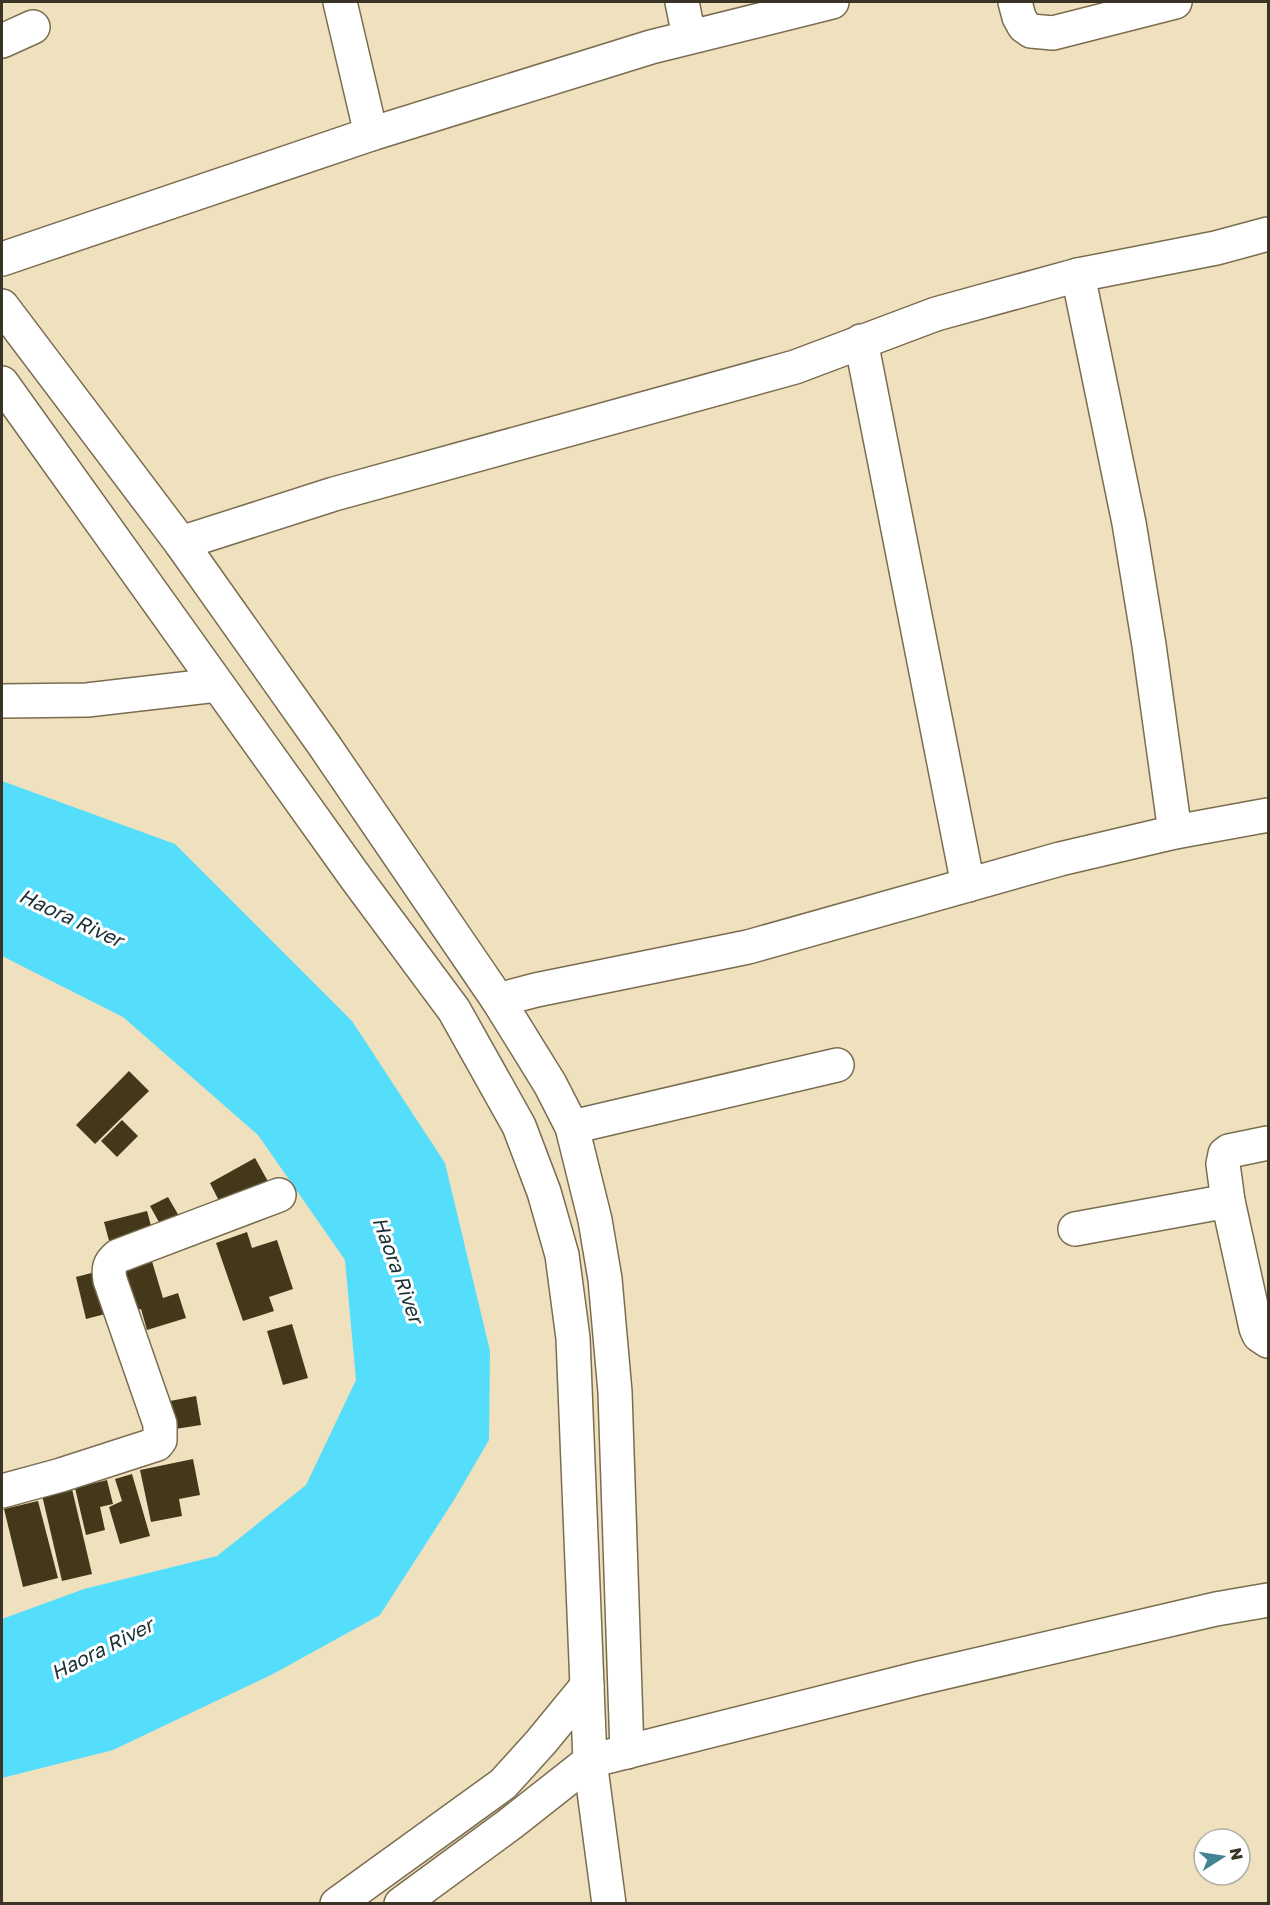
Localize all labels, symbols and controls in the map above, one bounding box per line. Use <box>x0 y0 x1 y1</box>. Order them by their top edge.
water label: Haora River <box>16 883 130 953</box>
water label: Haora River <box>369 1213 430 1329</box>
water label: Haora River <box>46 1611 160 1684</box>
north arrow <box>1192 1827 1252 1887</box>
text: N <box>1226 1846 1248 1862</box>

